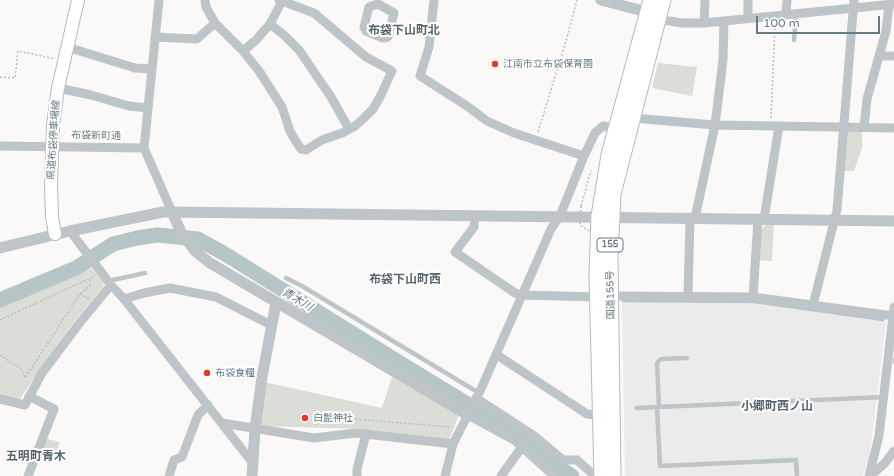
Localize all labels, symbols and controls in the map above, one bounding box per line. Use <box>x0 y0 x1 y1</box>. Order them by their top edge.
scale bar <box>758 8 882 34</box>
text: 100 m <box>763 16 800 30</box>
district label: 布袋下山町北 <box>368 24 440 38</box>
place label: 江南市立布袋保育園 <box>503 58 593 70</box>
marker: 江南市立布袋保育園 <box>490 59 500 69</box>
street label: 県道布袋停車場線 <box>45 100 63 180</box>
street label: 布袋新町通 <box>71 130 121 142</box>
road number: 155 <box>597 238 623 252</box>
street label: 国道155号 <box>605 270 617 320</box>
district label: 布袋下山町西 <box>369 273 441 287</box>
water label: 青木川 <box>279 286 315 314</box>
place label: 布袋食糧 <box>215 367 255 379</box>
marker: 布袋食糧 <box>202 368 212 378</box>
district label: 小郷町西ノ山 <box>741 400 813 414</box>
place label: 白髭神社 <box>313 412 353 424</box>
marker: 白髭神社 <box>300 413 310 423</box>
district label: 五明町青木 <box>6 450 66 464</box>

